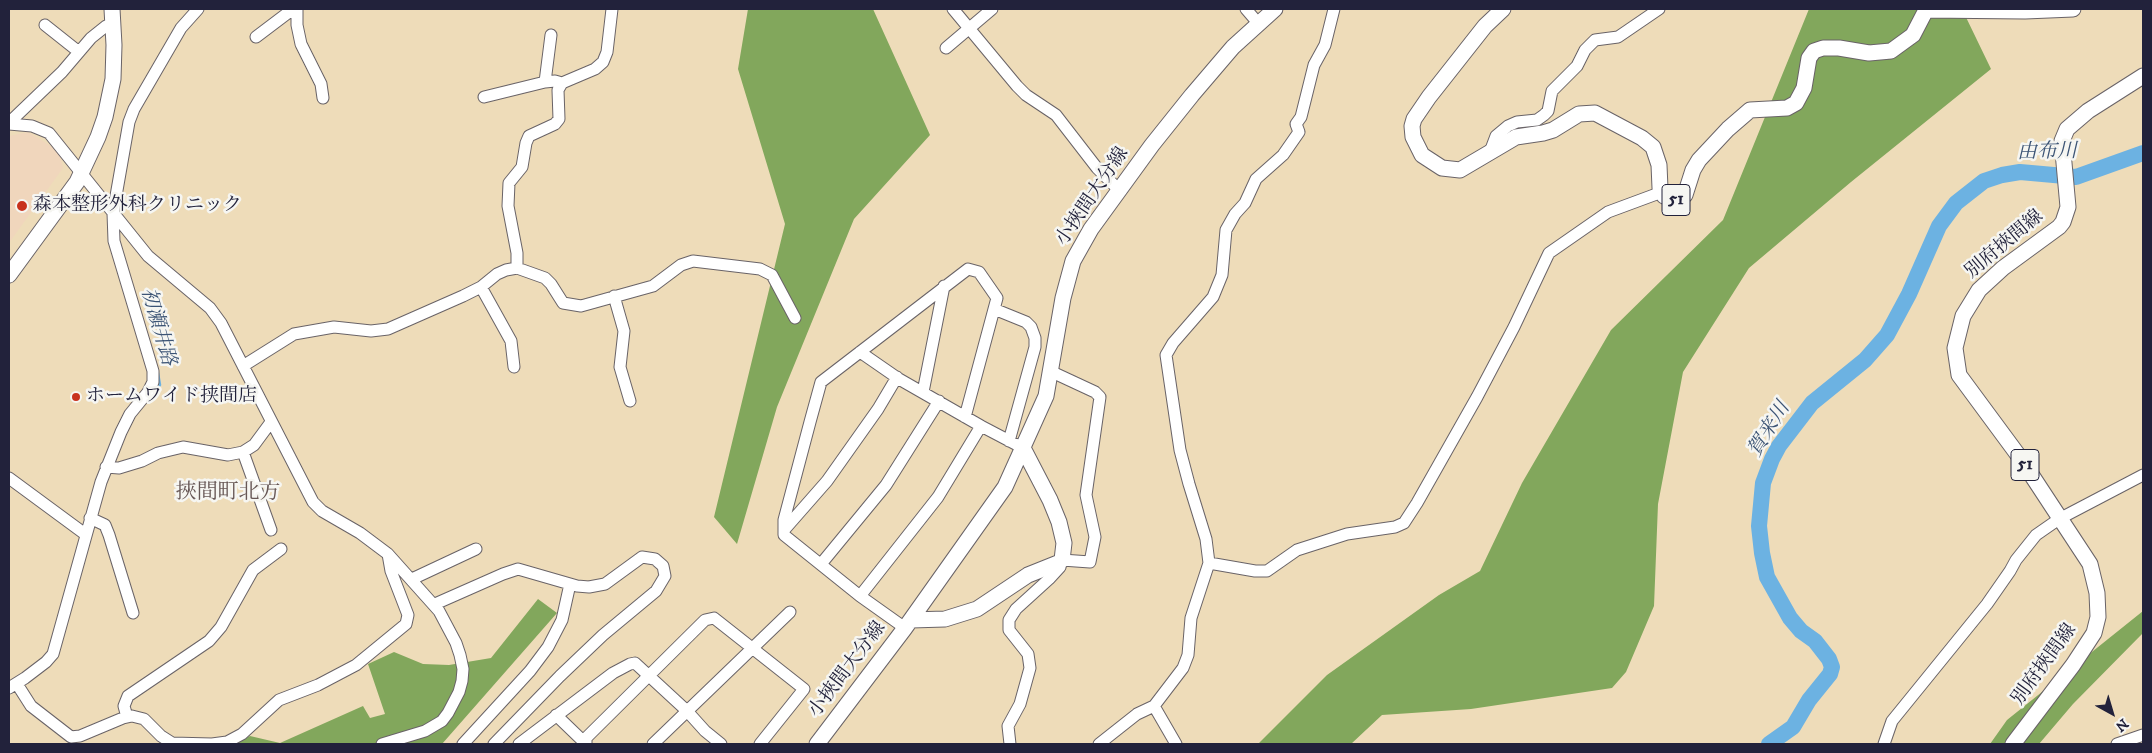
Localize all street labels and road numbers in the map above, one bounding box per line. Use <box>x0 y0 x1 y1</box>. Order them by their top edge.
street label: 小挾間大分線 <box>1052 143 1134 251</box>
road number: 51 <box>1662 184 1690 216</box>
street label: 別府挾間線 <box>1961 206 2049 284</box>
road number: 51 <box>2011 450 2039 480</box>
street label: 小挾間大分線 <box>805 618 891 722</box>
street label: 別府挾間線 <box>2008 620 2082 710</box>

